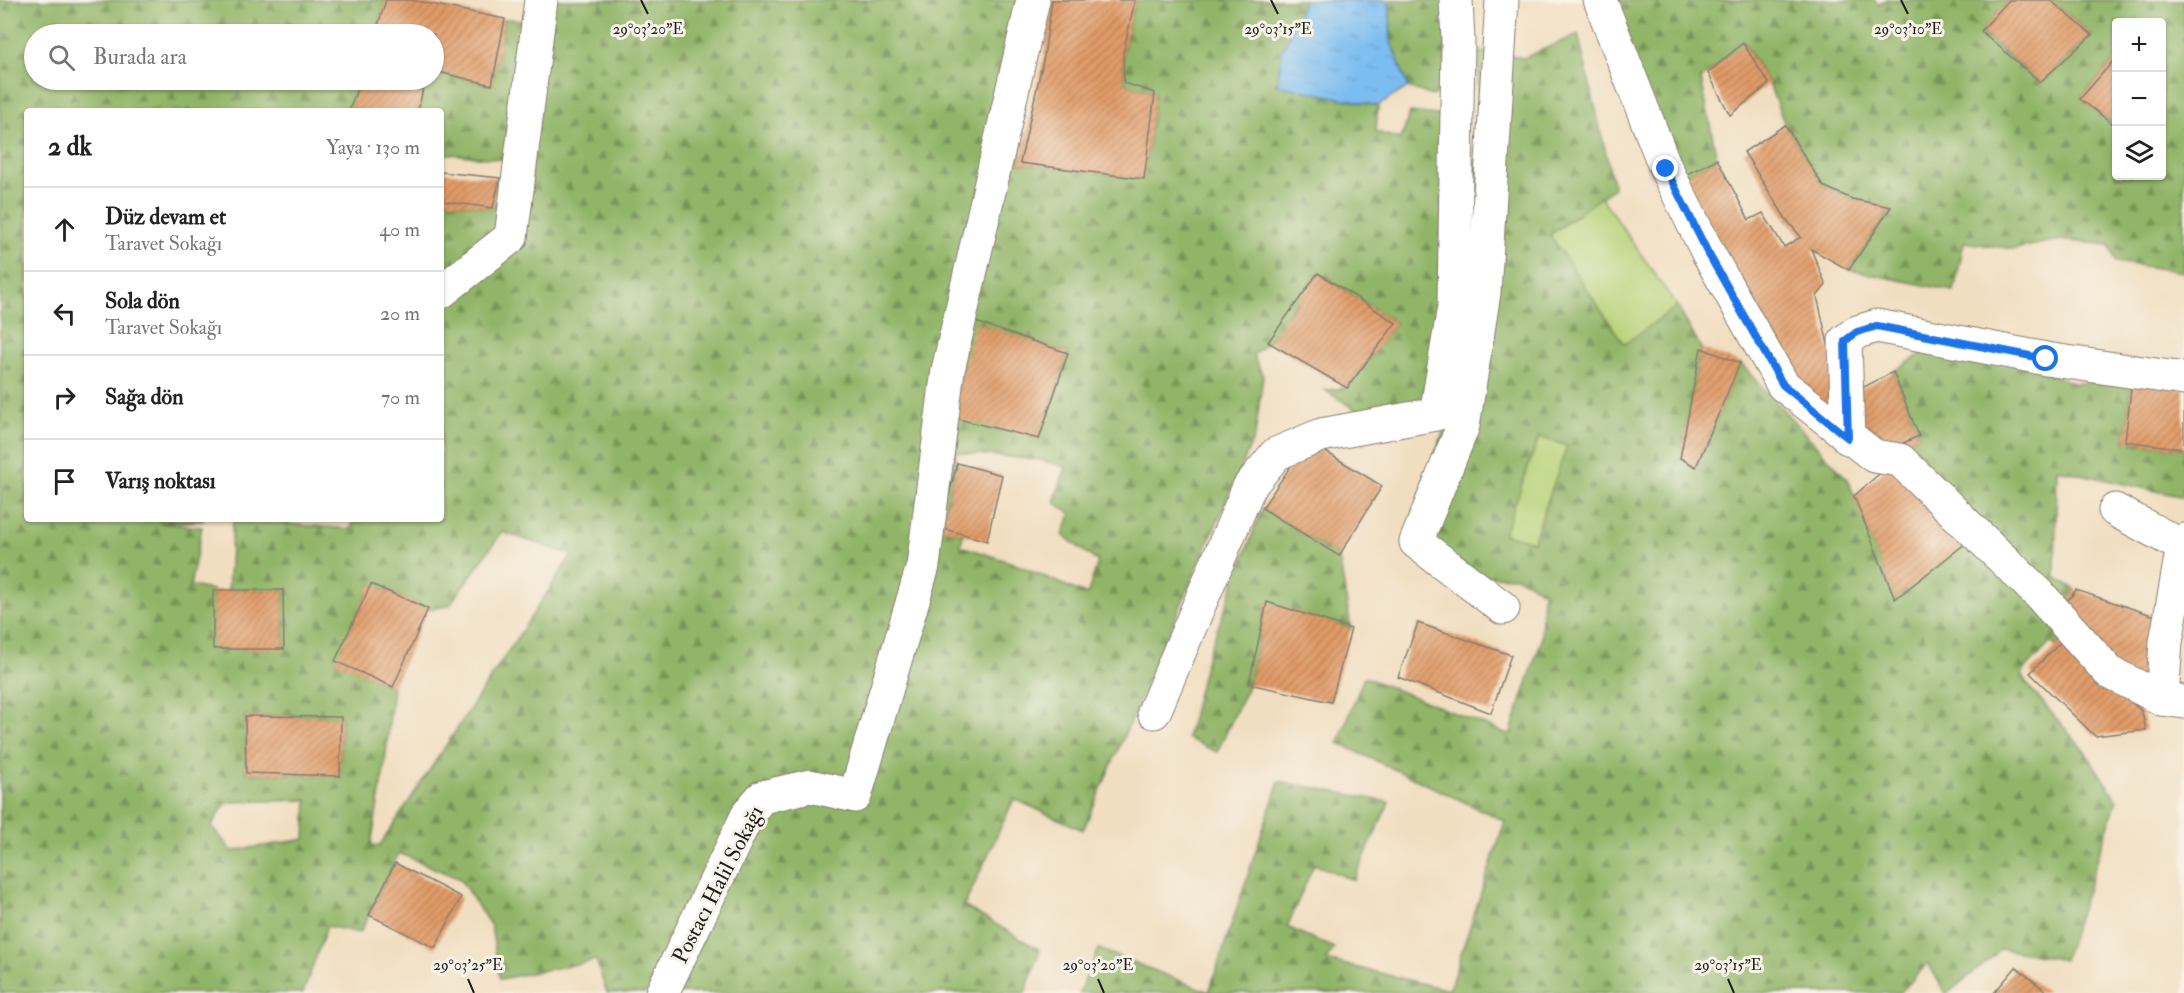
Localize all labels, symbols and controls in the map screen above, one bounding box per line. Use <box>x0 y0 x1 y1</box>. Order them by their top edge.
map controls <box>2112 18 2166 180</box>
button: + <box>2112 18 2166 72</box>
text: 29°03'20"E <box>613 20 683 39</box>
text: 29°03'15"E <box>1244 20 1312 39</box>
text: 29°03'10"E <box>1874 20 1942 39</box>
search box <box>24 24 444 90</box>
icon: search <box>45 41 78 74</box>
text: Burada ara <box>93 43 187 71</box>
button: − <box>2112 72 2166 126</box>
button: layers <box>2112 126 2166 180</box>
text: 2 dk <box>48 131 92 163</box>
text: Yaya · 130 m <box>326 135 420 160</box>
route end <box>1652 155 1678 181</box>
text: Düz devam et <box>105 203 226 231</box>
icon: ahead <box>48 213 81 246</box>
text: 40 m <box>379 217 420 242</box>
text: Taravet Sokağı <box>105 231 222 256</box>
text: Sola dön <box>105 287 180 315</box>
icon: left <box>48 297 81 330</box>
text: 20 m <box>380 301 420 326</box>
text: Taravet Sokağı <box>105 315 222 340</box>
route start <box>2032 345 2058 371</box>
icon: right <box>48 381 81 414</box>
text: Sağa dön <box>105 383 184 411</box>
text: 70 m <box>381 385 420 410</box>
icon: arrive <box>48 465 81 498</box>
text: Varış noktası <box>105 467 216 495</box>
street label: Postacı Halil Sokağı <box>666 801 770 968</box>
text: 29°03'25"E <box>433 956 503 975</box>
text: 29°03'20"E <box>1063 956 1133 975</box>
text: 29°03'15"E <box>1694 956 1762 975</box>

